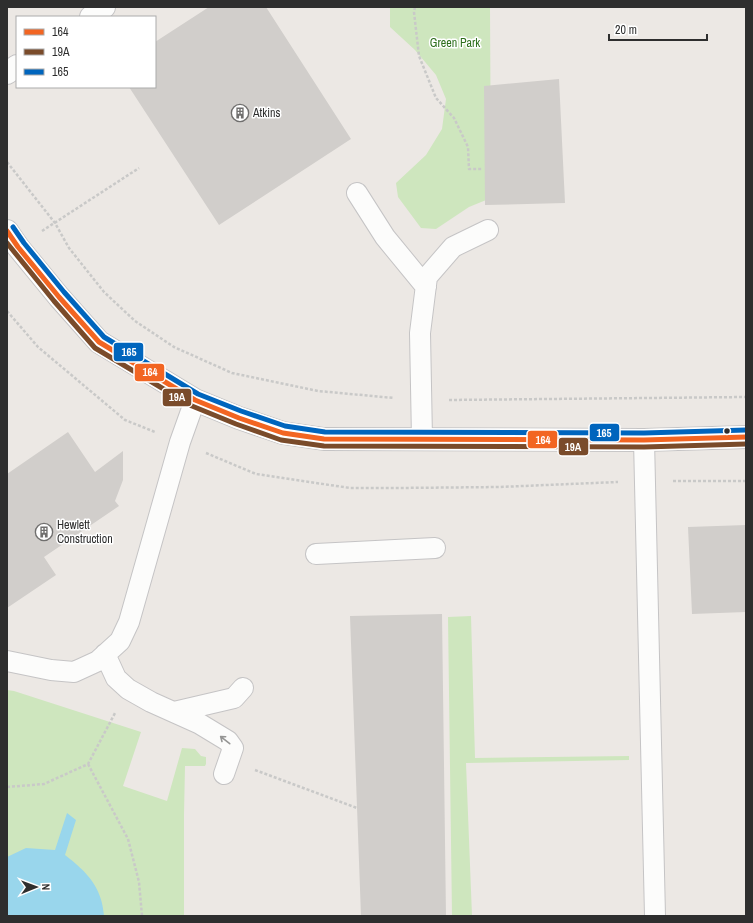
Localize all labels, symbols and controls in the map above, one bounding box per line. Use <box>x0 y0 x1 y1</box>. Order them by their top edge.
legend <box>16 16 156 88</box>
scale bar <box>609 16 707 42</box>
text: 20 m <box>615 22 637 38</box>
text: 164 <box>52 24 69 40</box>
park label: Green Park <box>430 35 480 51</box>
text: 19A <box>52 44 70 60</box>
text: 165 <box>52 64 69 80</box>
building icon: Atkins <box>230 103 250 123</box>
place label: Atkins <box>252 105 280 121</box>
line badge: 165 <box>113 342 144 362</box>
text: 165 <box>121 345 137 359</box>
line badge: 164 <box>134 363 165 382</box>
text: 164 <box>142 365 158 379</box>
line badge: 19A <box>162 388 192 407</box>
text: 19A <box>169 390 186 404</box>
line badge: 165 <box>589 423 620 442</box>
text: 165 <box>596 426 612 440</box>
unlabelled marker <box>722 426 732 436</box>
line badge: 164 <box>527 430 558 449</box>
text: 164 <box>535 433 551 447</box>
line badge: 19A <box>558 437 589 456</box>
text: 19A <box>565 440 582 454</box>
place label: Hewlett Construction <box>57 517 113 547</box>
building icon: Hewlett Construction <box>34 522 54 542</box>
one-way arrow <box>219 736 230 745</box>
north arrow <box>16 867 56 907</box>
text: N <box>39 883 53 890</box>

